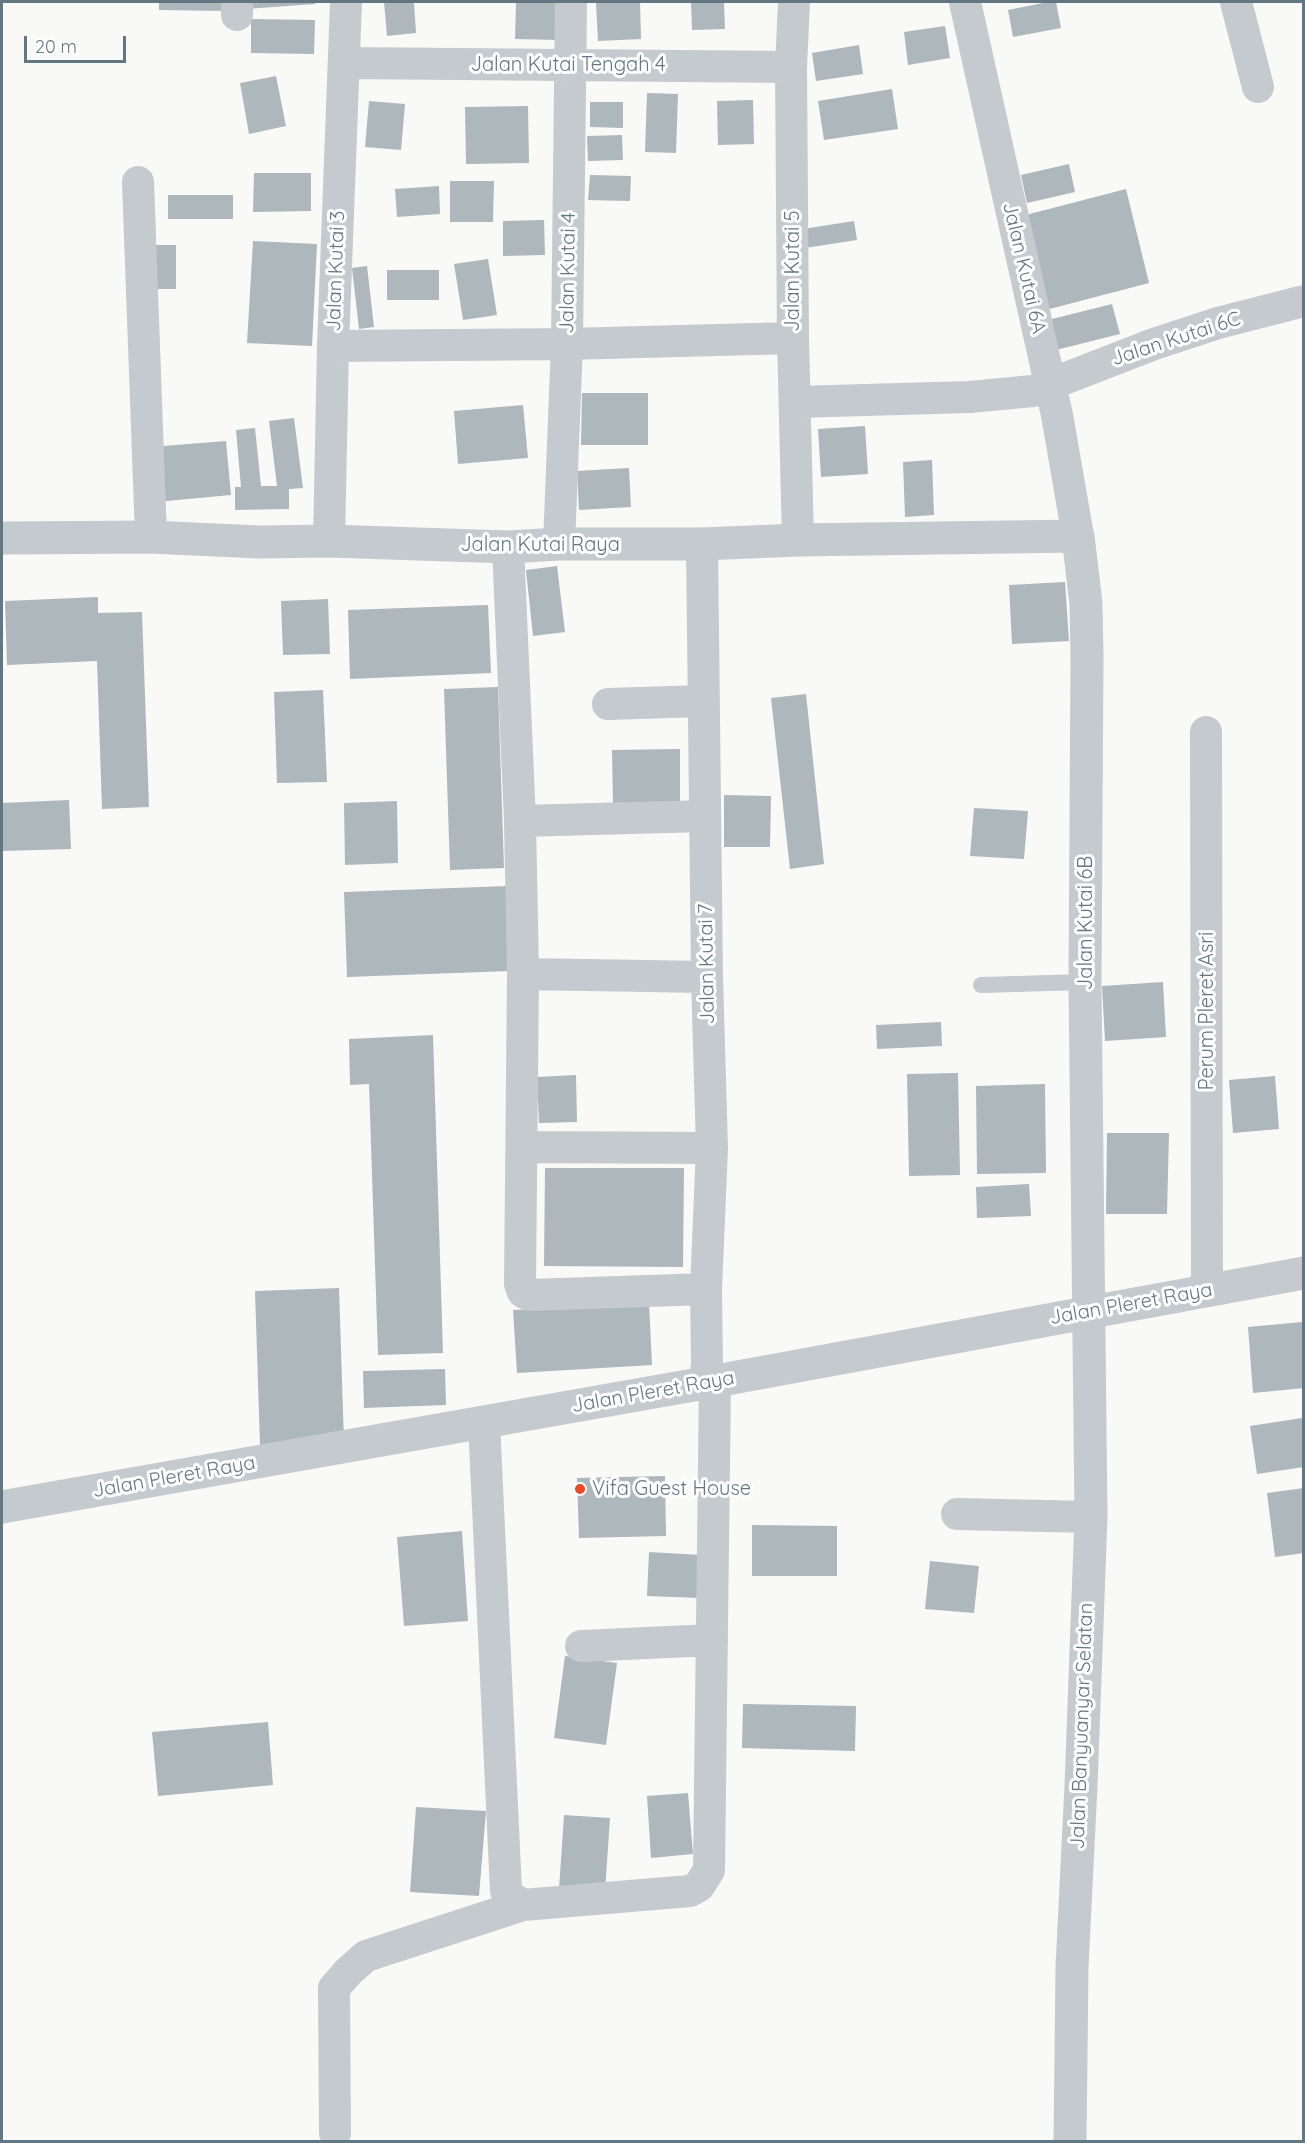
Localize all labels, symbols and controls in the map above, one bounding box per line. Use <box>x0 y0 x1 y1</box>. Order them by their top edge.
scale bar <box>27 24 129 62</box>
text: 20 m <box>35 35 77 58</box>
street label: Jalan Kutai Tengah 4 <box>471 53 665 77</box>
street label: Jalan Kutai 6A <box>997 200 1051 336</box>
street label: Jalan Kutai 3 <box>322 210 350 332</box>
street label: Jalan Kutai 5 <box>781 210 805 332</box>
street label: Jalan Kutai 4 <box>555 212 581 334</box>
street label: Jalan Kutai 6C <box>1108 307 1244 371</box>
street label: Jalan Kutai Raya <box>460 533 620 557</box>
street label: Jalan Kutai 6B <box>1074 856 1098 990</box>
street label: Jalan Kutai 7 <box>694 903 720 1025</box>
street label: Perum Pleret Asri <box>1195 932 1219 1090</box>
street label: Jalan Pleret Raya <box>1048 1278 1214 1330</box>
street label: Jalan Pleret Raya <box>570 1366 736 1418</box>
street label: Jalan Pleret Raya <box>91 1451 257 1503</box>
place label: Vifa Guest House <box>592 1477 751 1501</box>
marker: Vifa Guest House <box>573 1482 587 1496</box>
street label: Jalan Banyuanyar Selatan <box>1066 1602 1098 1850</box>

